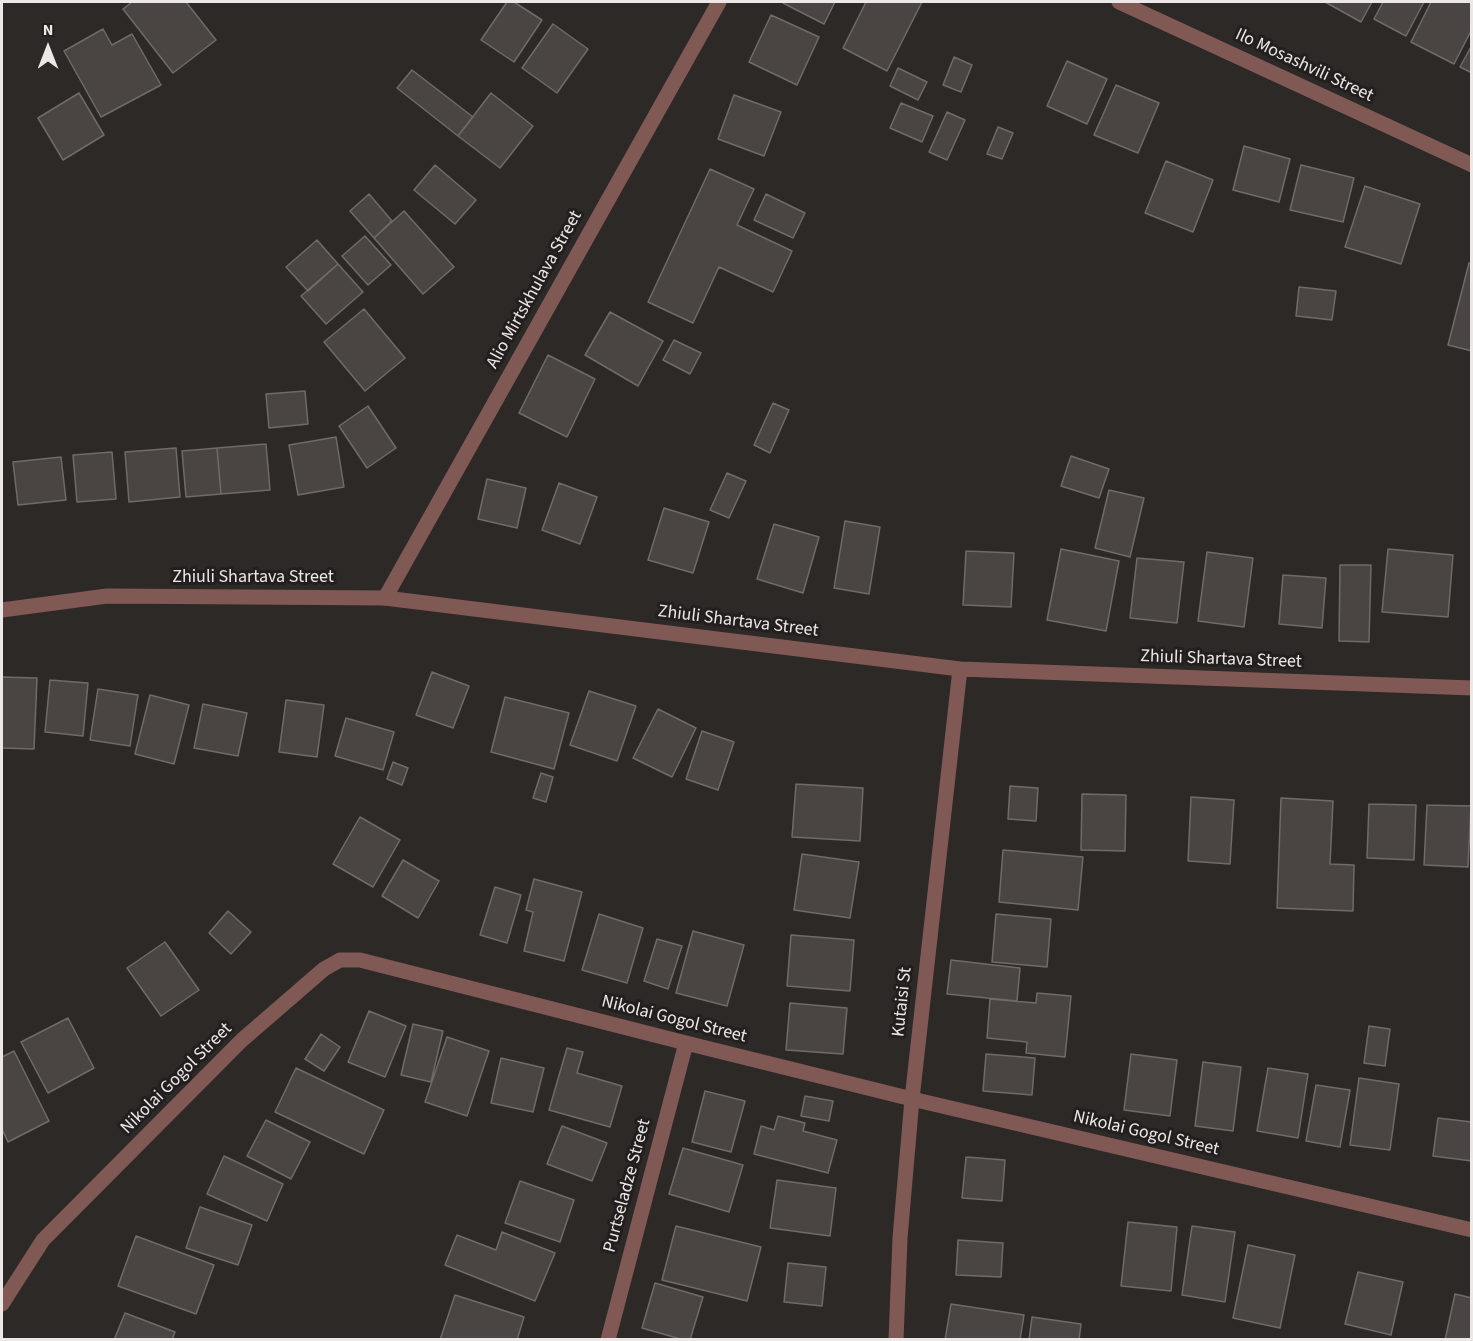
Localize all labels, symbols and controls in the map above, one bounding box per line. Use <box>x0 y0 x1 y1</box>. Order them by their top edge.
north arrow <box>18 18 78 78</box>
text: N <box>43 19 53 41</box>
street label: Ilo Mosashvili Street <box>1231 25 1377 107</box>
street label: Alio Mirtskhulava Street <box>483 207 587 373</box>
street label: Zhiuli Shartava Street <box>172 567 334 589</box>
street label: Zhiuli Shartava Street <box>656 601 820 643</box>
street label: Zhiuli Shartava Street <box>1140 646 1302 674</box>
street label: Kutaisi St <box>889 966 917 1038</box>
street label: Nikolai Gogol Street <box>599 992 749 1048</box>
street label: Nikolai Gogol Street <box>117 1019 237 1139</box>
street label: Nikolai Gogol Street <box>1071 1107 1221 1161</box>
street label: Purtseladze Street <box>600 1117 656 1255</box>

